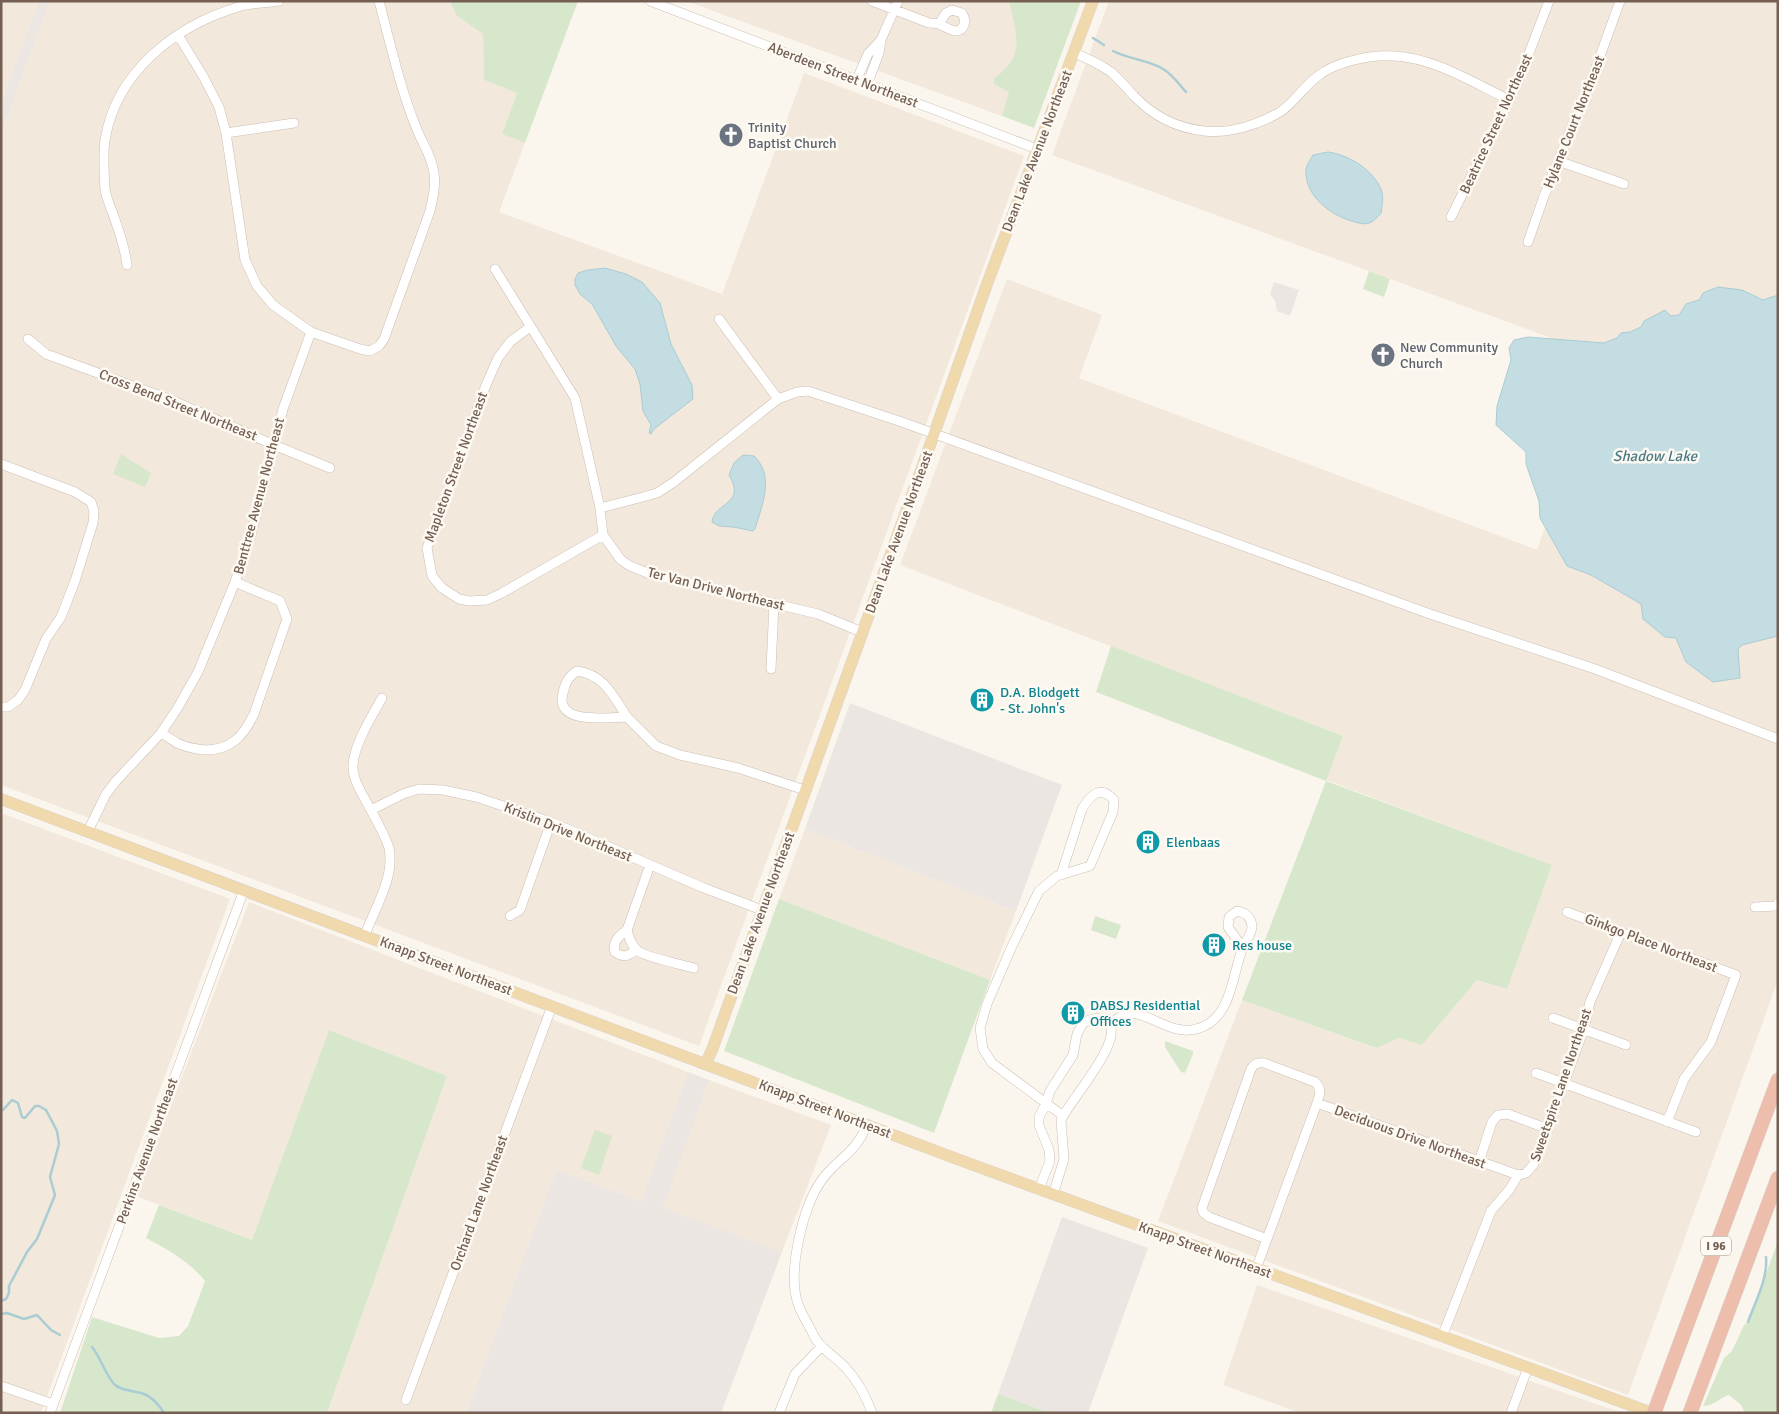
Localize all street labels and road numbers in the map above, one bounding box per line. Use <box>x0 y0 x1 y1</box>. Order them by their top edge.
street label: Aberdeen Street Northeast <box>765 38 921 112</box>
street label: Beatrice Street Northeast <box>1456 51 1536 197</box>
street label: Hylane Court Northeast <box>1540 53 1608 191</box>
street label: Dean Lake Avenue Northeast <box>998 68 1076 234</box>
street label: Cross Bend Street Northeast <box>96 365 260 445</box>
street label: Mapleton Street Northeast <box>421 389 491 545</box>
street label: Benttree Avenue Northeast <box>230 416 288 576</box>
street label: Dean Lake Avenue Northeast <box>862 448 936 616</box>
street label: Ter Van Drive Northeast <box>646 564 786 614</box>
street label: Krislin Drive Northeast <box>502 799 635 865</box>
street label: Dean Lake Avenue Northeast <box>724 829 798 997</box>
street label: Ginkgo Place Northeast <box>1582 910 1720 976</box>
street label: Knapp Street Northeast <box>377 933 515 999</box>
street label: Sweetspire Lane Northeast <box>1527 1006 1595 1164</box>
street label: Perkins Avenue Northeast <box>113 1076 181 1226</box>
street label: Knapp Street Northeast <box>756 1076 894 1142</box>
street label: Deciduous Drive Northeast <box>1332 1102 1488 1172</box>
street label: Orchard Lane Northeast <box>447 1133 511 1273</box>
street label: Knapp Street Northeast <box>1136 1218 1274 1282</box>
road number: I 96 <box>1701 1236 1731 1256</box>

